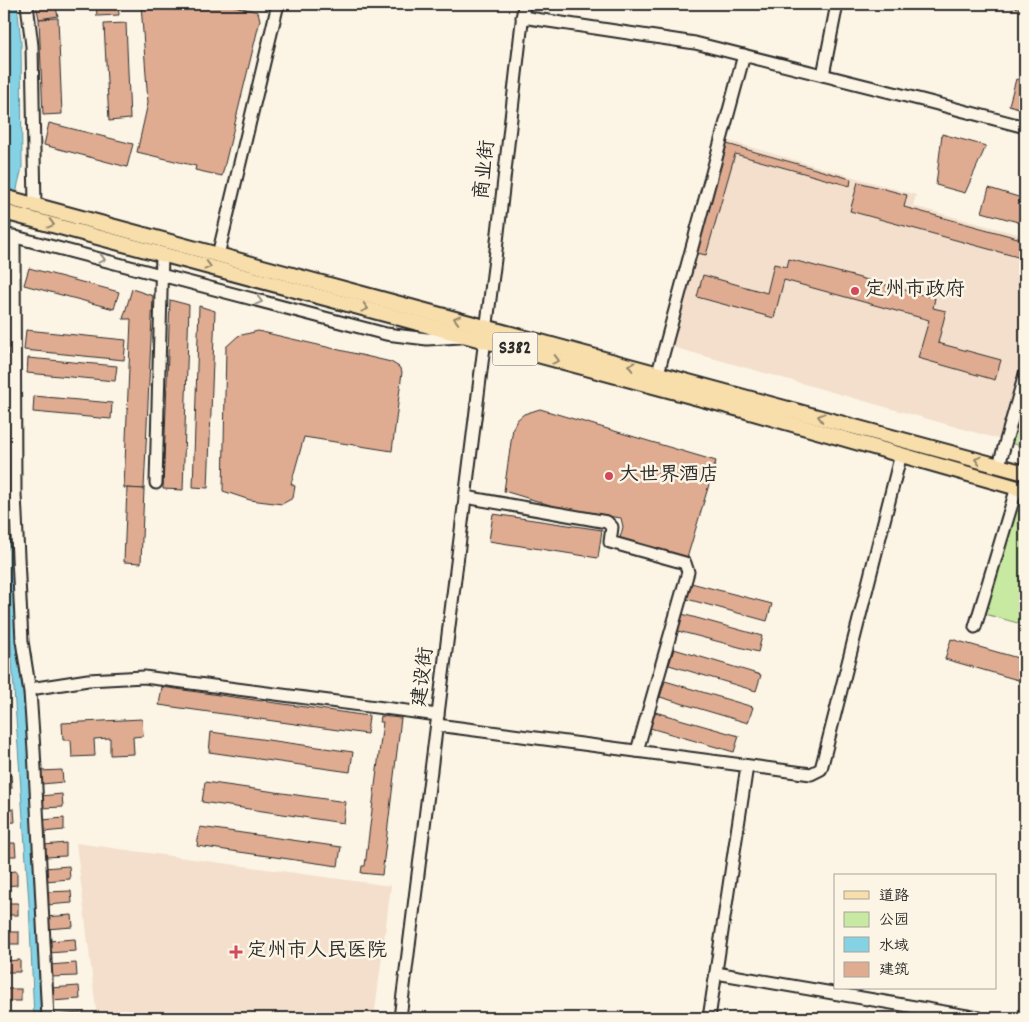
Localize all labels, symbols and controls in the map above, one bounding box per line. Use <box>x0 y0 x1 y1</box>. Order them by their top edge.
street label: 商业街 <box>469 139 503 201</box>
one-way arrow <box>46 219 54 229</box>
one-way arrow <box>97 254 105 264</box>
one-way arrow <box>203 261 211 271</box>
place label: 定州市政府 <box>865 277 965 305</box>
marker: 定州市政府 <box>849 285 861 297</box>
one-way arrow <box>254 295 263 306</box>
one-way arrow <box>360 303 368 313</box>
one-way arrow <box>452 314 461 325</box>
road number: S382 <box>492 332 538 366</box>
one-way arrow <box>551 354 559 364</box>
one-way arrow <box>627 361 635 371</box>
one-way arrow <box>817 412 826 423</box>
one-way arrow <box>975 455 983 465</box>
place label: 大世界酒店 <box>619 462 719 490</box>
marker: 大世界酒店 <box>603 470 615 482</box>
street label: 建设街 <box>406 646 442 708</box>
legend <box>834 874 996 990</box>
text: 道路 <box>879 886 909 908</box>
text: 公园 <box>879 910 909 932</box>
text: 水域 <box>879 936 909 958</box>
place label: 定州市人民医院 <box>247 938 387 966</box>
marker: 定州市人民医院 <box>229 945 243 959</box>
text: 建筑 <box>879 960 909 982</box>

